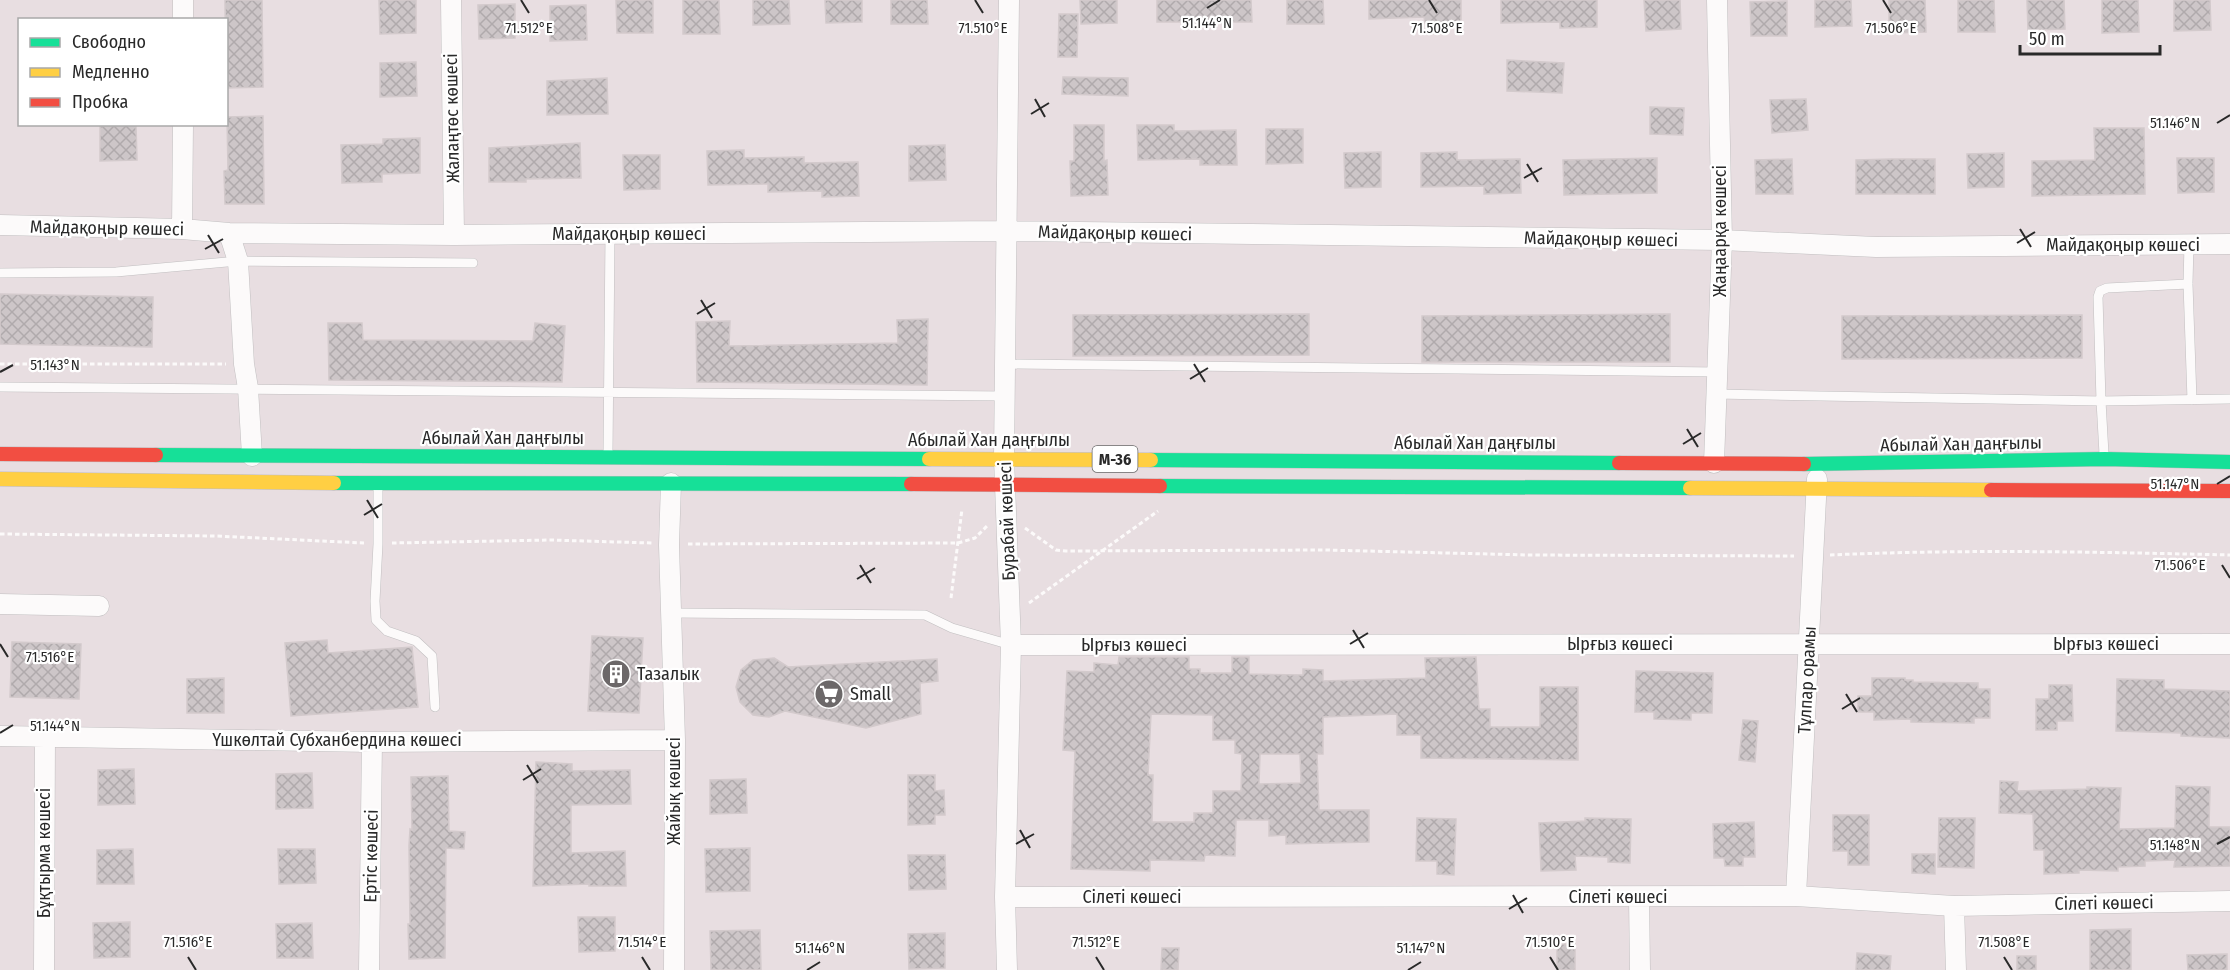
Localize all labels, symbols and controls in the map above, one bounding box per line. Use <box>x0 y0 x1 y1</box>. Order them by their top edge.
text: 51.144°N <box>1182 14 1232 32</box>
legend <box>18 18 228 126</box>
scale bar <box>2020 18 2160 56</box>
text: 71.512°E <box>505 19 553 37</box>
text: 71.510°E <box>959 19 1007 37</box>
text: 71.508°E <box>1411 19 1463 37</box>
text: 71.506°E <box>1865 19 1917 37</box>
text: 50 m <box>2029 28 2065 50</box>
text: Свободно <box>72 31 146 53</box>
street label: Жалаңтөс көшесі <box>440 53 464 183</box>
text: Медленно <box>72 61 150 83</box>
text: Пробка <box>72 91 128 113</box>
text: 51.146°N <box>2150 114 2200 132</box>
street label: Жаңаарқа көшесі <box>1709 165 1731 297</box>
street label: Майдақоңыр көшесі <box>30 216 184 240</box>
street label: Майдақоңыр көшесі <box>1038 221 1192 245</box>
street label: Майдақоңыр көшесі <box>552 223 706 245</box>
street label: Майдақоңыр көшесі <box>1524 227 1678 251</box>
street label: Майдақоңыр көшесі <box>2046 234 2200 256</box>
text: 51.143°N <box>30 356 80 374</box>
street label: Абылай Хан даңғылы <box>422 427 584 449</box>
street label: Абылай Хан даңғылы <box>908 429 1070 451</box>
street label: Абылай Хан даңғылы <box>1394 432 1556 454</box>
street label: Абылай Хан даңғылы <box>1880 432 2042 456</box>
road number: M-36 <box>1092 446 1138 472</box>
street label: Бурабай көшесі <box>994 461 1020 581</box>
text: 51.147°N <box>2151 475 2199 493</box>
text: 71.506°E <box>2154 556 2206 574</box>
street label: Тұлпар орамы <box>1793 626 1821 734</box>
street label: Ырғыз көшесі <box>1567 633 1673 655</box>
street label: Ырғыз көшесі <box>2053 633 2159 655</box>
street label: Ырғыз көшесі <box>1081 634 1187 656</box>
text: 71.516°E <box>26 648 74 666</box>
building icon: Тазалык <box>600 658 632 690</box>
place label: Тазалык <box>637 663 700 685</box>
supermarket icon: Small <box>813 678 845 710</box>
place label: Small <box>850 683 891 705</box>
text: 51.144°N <box>30 717 80 735</box>
street label: Үшкөлтай Субханбердина көшесі <box>212 729 462 751</box>
street label: Жайық көшесі <box>663 737 685 845</box>
street label: Бұқтырма көшесі <box>33 788 55 918</box>
street label: Ертіс көшесі <box>359 809 383 903</box>
text: 51.148°N <box>2150 836 2200 854</box>
street label: Сілеті көшесі <box>1082 886 1182 908</box>
street label: Сілеті көшесі <box>1568 886 1668 908</box>
street label: Сілеті көшесі <box>2054 891 2154 915</box>
text: 71.516°E <box>164 933 212 951</box>
text: 71.514°E <box>618 933 666 951</box>
text: 71.512°E <box>1072 933 1120 951</box>
text: 71.510°E <box>1526 933 1574 951</box>
text: 71.508°E <box>1978 933 2030 951</box>
text: 51.146°N <box>795 939 845 957</box>
text: 51.147°N <box>1397 939 1445 957</box>

